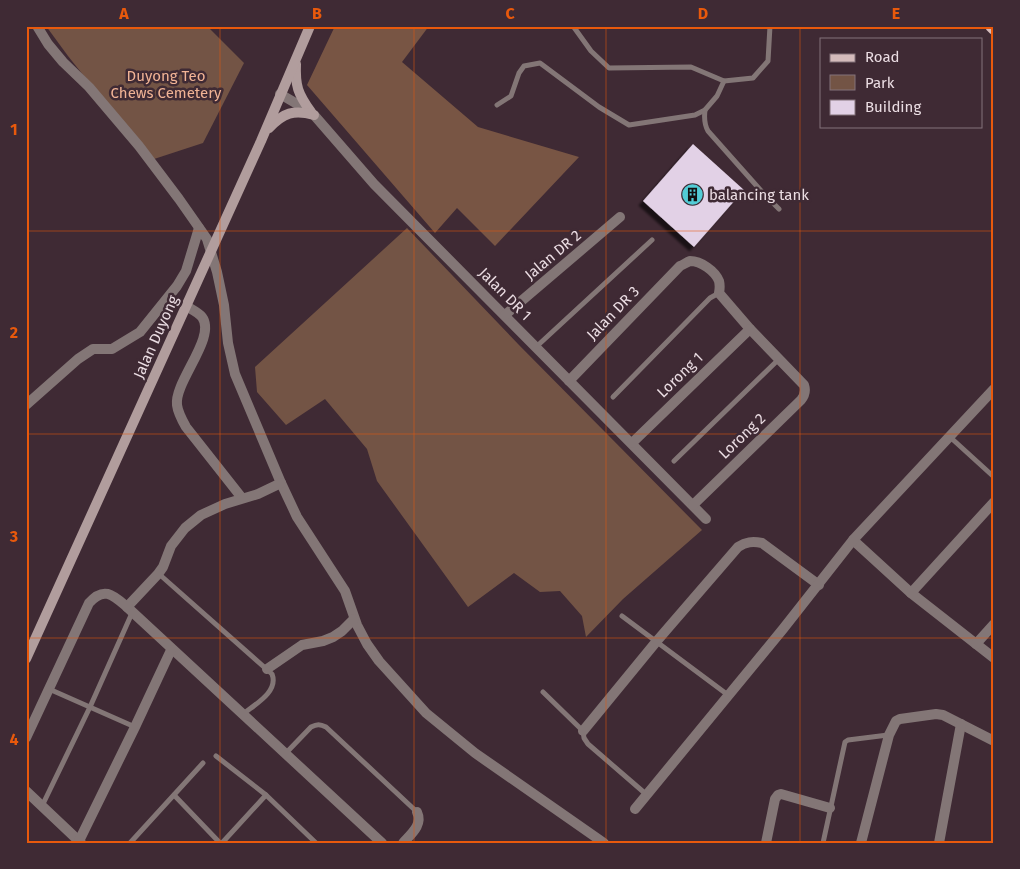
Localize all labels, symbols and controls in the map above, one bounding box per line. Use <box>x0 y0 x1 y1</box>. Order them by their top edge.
text: A <box>118 4 129 23</box>
text: B <box>312 4 322 23</box>
text: C <box>505 4 515 23</box>
text: D <box>698 4 708 23</box>
text: E <box>892 4 900 23</box>
legend <box>820 38 982 128</box>
text: Road <box>865 48 900 66</box>
park label: Duyong Teo Chews Cemetery <box>111 67 222 102</box>
text: Park <box>865 74 895 92</box>
text: Building <box>865 98 921 116</box>
text: 1 <box>10 120 18 139</box>
building icon: balancing tank <box>681 183 705 207</box>
place label: balancing tank <box>709 186 809 204</box>
street label: Jalan DR 2 <box>521 226 585 284</box>
street label: Jalan DR 1 <box>475 264 535 324</box>
street label: Jalan DR 3 <box>583 282 643 344</box>
street label: Jalan Duyong <box>130 293 182 381</box>
text: 2 <box>10 323 18 342</box>
street label: Lorong 1 <box>653 349 707 401</box>
street label: Lorong 2 <box>715 409 769 463</box>
text: 3 <box>9 527 18 546</box>
text: 4 <box>9 730 19 749</box>

